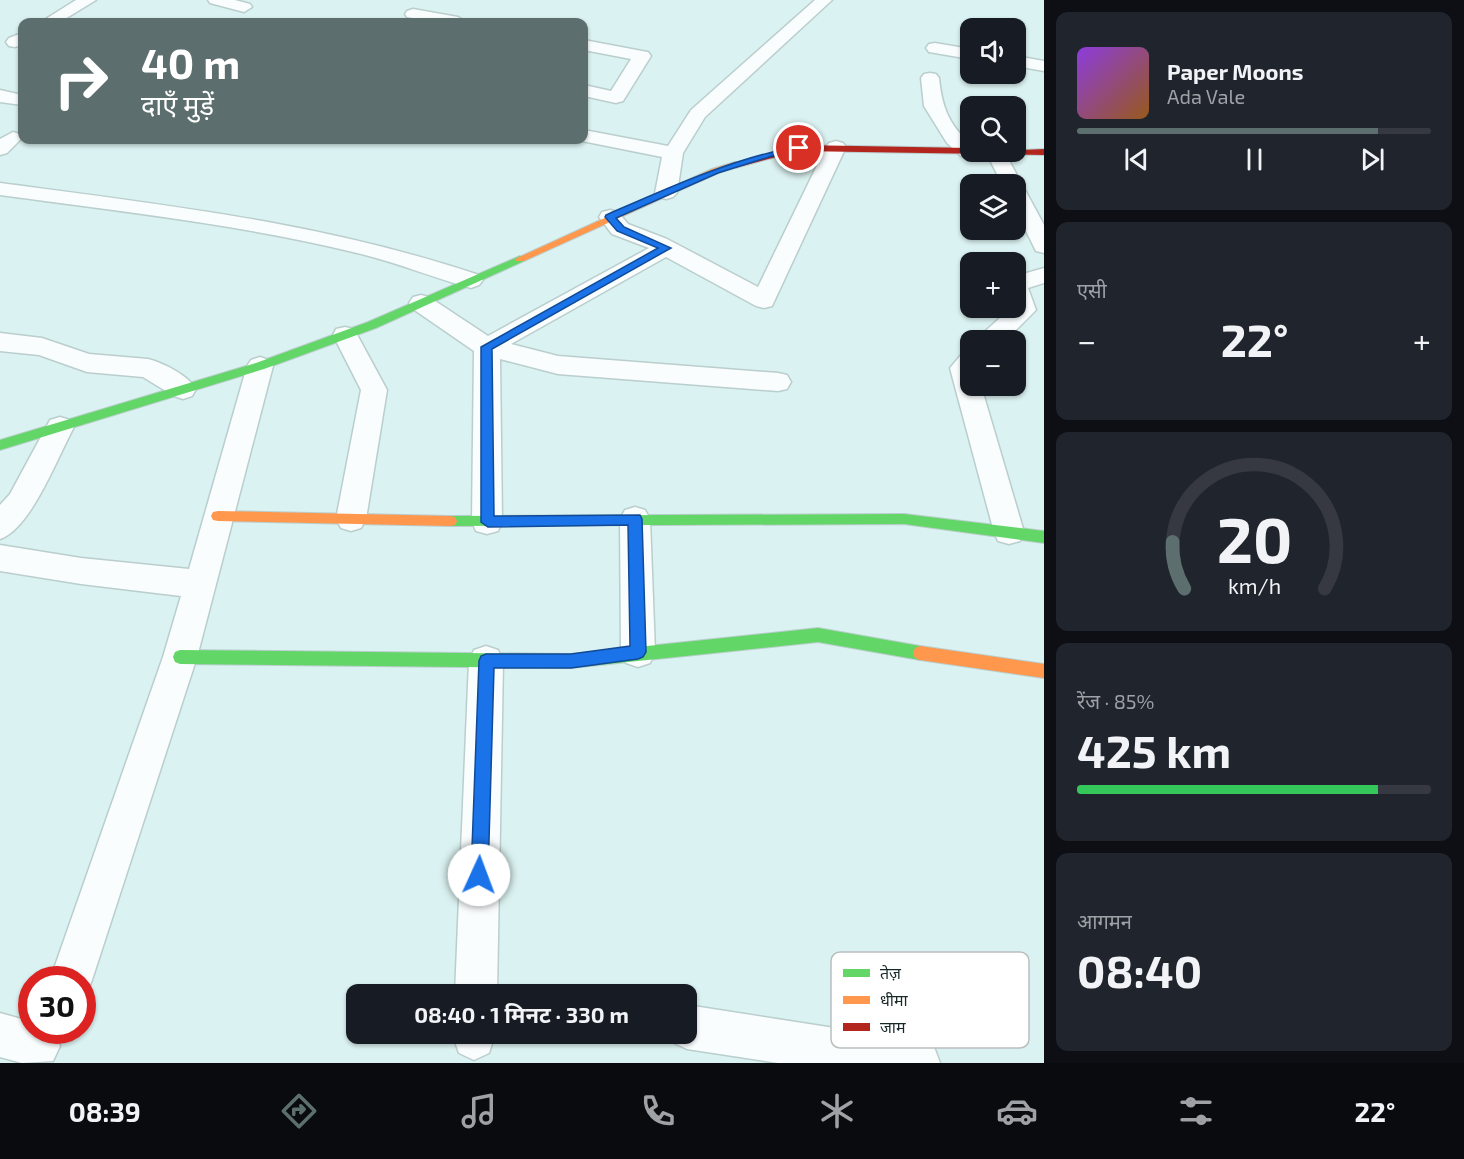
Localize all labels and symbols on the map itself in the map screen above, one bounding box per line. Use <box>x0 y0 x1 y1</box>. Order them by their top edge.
pin <box>773 122 824 173</box>
position arrow <box>447 843 511 907</box>
legend <box>831 952 1029 1048</box>
text: तेज़ <box>880 963 902 982</box>
speed limit sign: 30 <box>18 966 96 1044</box>
text: धीमा <box>880 990 909 1009</box>
text: जाम <box>880 1017 906 1036</box>

